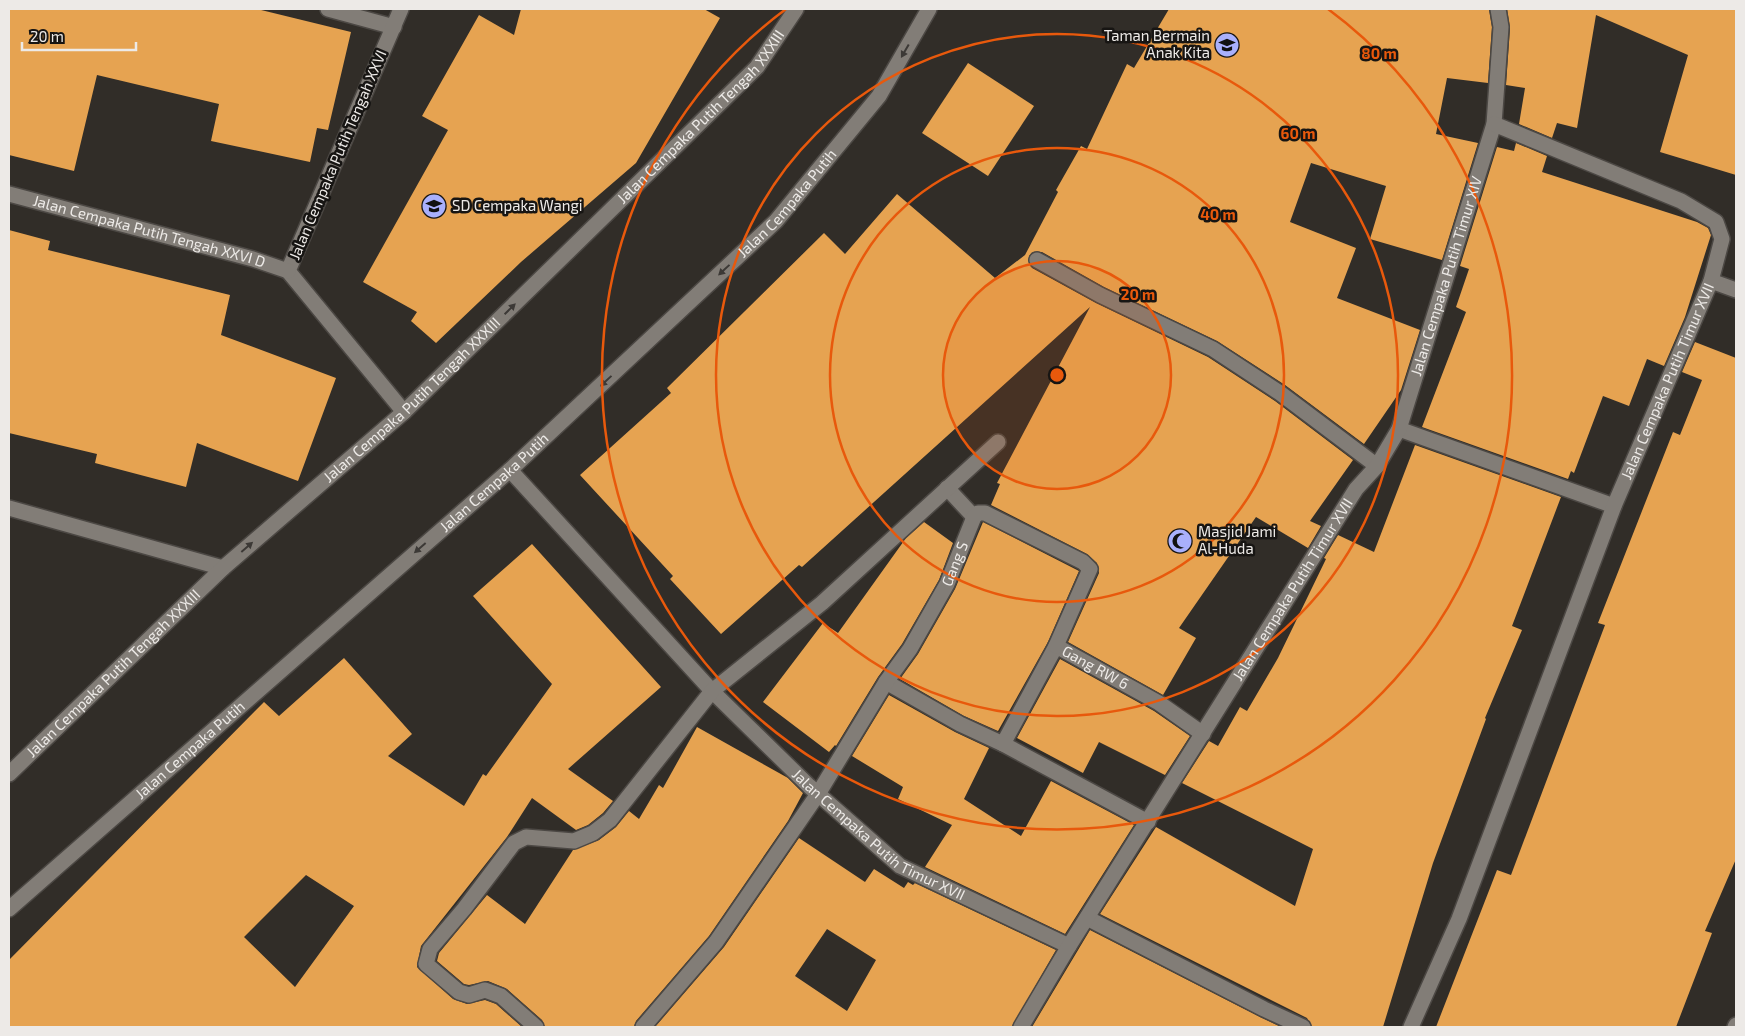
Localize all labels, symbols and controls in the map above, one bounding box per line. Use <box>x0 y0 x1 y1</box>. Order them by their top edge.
scale bar <box>22 20 136 52</box>
street label: Jalan Cempaka Putih Tengah XXXIII <box>613 24 787 208</box>
place label: Taman Bermain Anak Kita <box>1104 26 1210 61</box>
text: 20 m <box>30 27 64 45</box>
school or university icon: Taman Bermain Anak Kita <box>1214 32 1240 58</box>
one-way arrow <box>901 44 909 58</box>
text: 80 m <box>1361 44 1397 62</box>
street label: Jalan Cempaka Putih Tengah XXVI <box>285 47 390 262</box>
text: 60 m <box>1281 124 1315 142</box>
street label: Jalan Cempaka Putih <box>734 144 840 260</box>
street label: Jalan Cempaka Putih Timur XIV <box>1406 174 1485 378</box>
street label: Jalan Cempaka Putih Tengah XXVI D <box>31 191 268 271</box>
school or university icon: SD Cempaka Wangi <box>421 193 447 219</box>
place label: SD Cempaka Wangi <box>452 196 583 214</box>
text: 40 m <box>1200 205 1236 223</box>
one-way arrow <box>719 264 731 276</box>
street label: Jalan Cempaka Putih Timur XVII <box>1617 280 1717 482</box>
text: 20 m <box>1121 285 1155 303</box>
one-way arrow <box>503 303 515 315</box>
street label: Jalan Cempaka Putih Tengah XXXIII <box>320 313 504 487</box>
centre of rings <box>1048 366 1066 384</box>
one-way arrow <box>600 375 612 387</box>
street label: Jalan Cempaka Putih <box>436 429 552 535</box>
street label: Jalan Cempaka Putih Timur XVII <box>1228 494 1356 684</box>
place label: Masjid Jami Al-Huda <box>1198 522 1276 557</box>
mosque icon: Masjid Jami Al-Huda <box>1167 528 1193 554</box>
street label: Gang S <box>937 539 971 589</box>
one-way arrow <box>240 541 252 553</box>
one-way arrow <box>414 543 427 554</box>
street label: Jalan Cempaka Putih Tengah XXXIII <box>22 585 204 761</box>
street label: Gang RW 6 <box>1059 641 1132 693</box>
street label: Jalan Cempaka Putih <box>132 697 250 803</box>
street label: Jalan Cempaka Putih Timur XVII <box>789 765 968 903</box>

